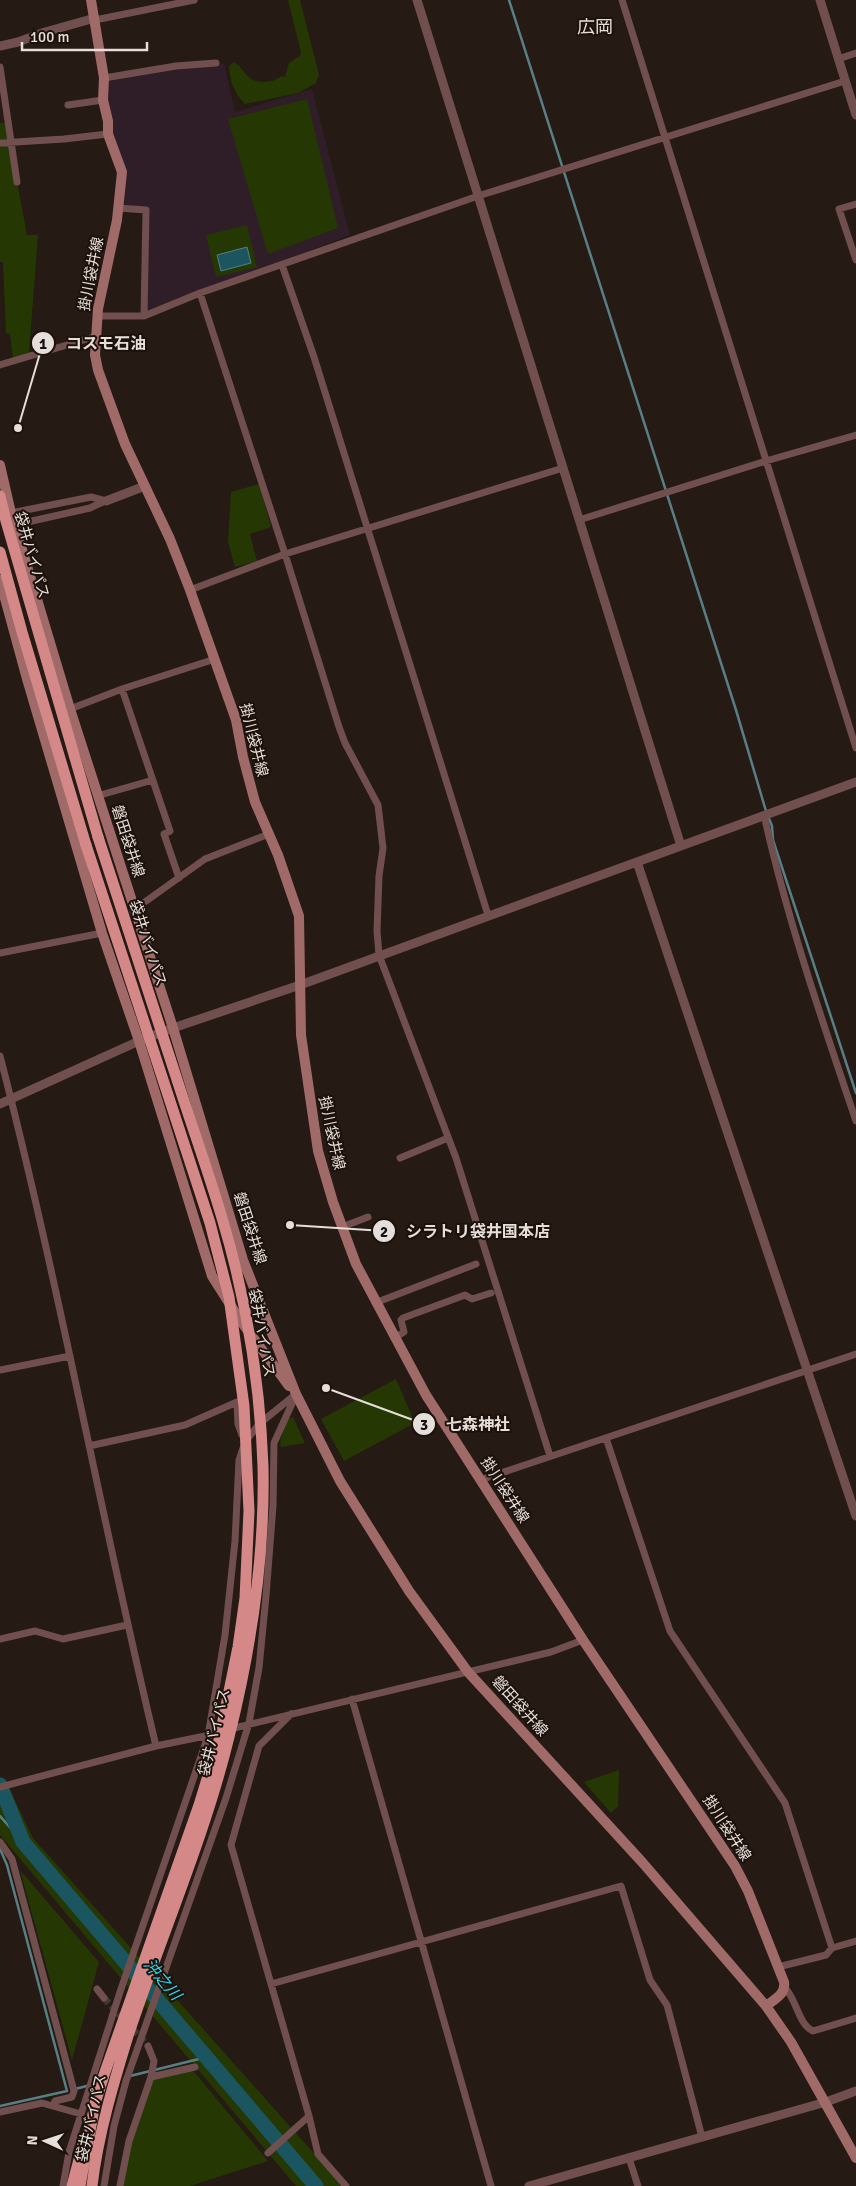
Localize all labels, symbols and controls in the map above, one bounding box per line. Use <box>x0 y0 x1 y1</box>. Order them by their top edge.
district label: 広岡 <box>577 16 613 38</box>
scale bar <box>22 20 148 52</box>
text: 100 m <box>30 28 70 46</box>
street label: 掛川袋井線 <box>75 235 107 313</box>
callout: コスモ石油 <box>31 328 156 359</box>
text: コスモ石油 <box>66 334 146 354</box>
text: 1 <box>39 335 47 353</box>
street label: 袋井バイパス <box>11 509 53 601</box>
street label: 掛川袋井線 <box>236 701 272 779</box>
street label: 磐田袋井線 <box>108 803 148 879</box>
street label: 袋井バイパス <box>126 898 170 988</box>
street label: 掛川袋井線 <box>315 1094 349 1172</box>
street label: 磐田袋井線 <box>230 1190 270 1266</box>
callout: シラトリ袋井国本店 <box>371 1216 560 1247</box>
text: シラトリ袋井国本店 <box>406 1222 550 1242</box>
text: 2 <box>380 1223 388 1241</box>
street label: 袋井バイパス <box>245 1287 279 1379</box>
callout: 七森神社 <box>411 1409 520 1440</box>
text: 七森神社 <box>446 1415 510 1435</box>
text: 3 <box>420 1416 428 1434</box>
street label: 掛川袋井線 <box>477 1454 533 1526</box>
street label: 磐田袋井線 <box>488 1672 552 1740</box>
street label: 袋井バイパス <box>194 1686 234 1778</box>
street label: 掛川袋井線 <box>699 1792 755 1864</box>
water label: 沖之川 <box>139 1955 187 2006</box>
street label: 袋井バイパス <box>72 2072 110 2164</box>
north arrow <box>20 2116 70 2166</box>
text: N <box>24 2135 41 2146</box>

